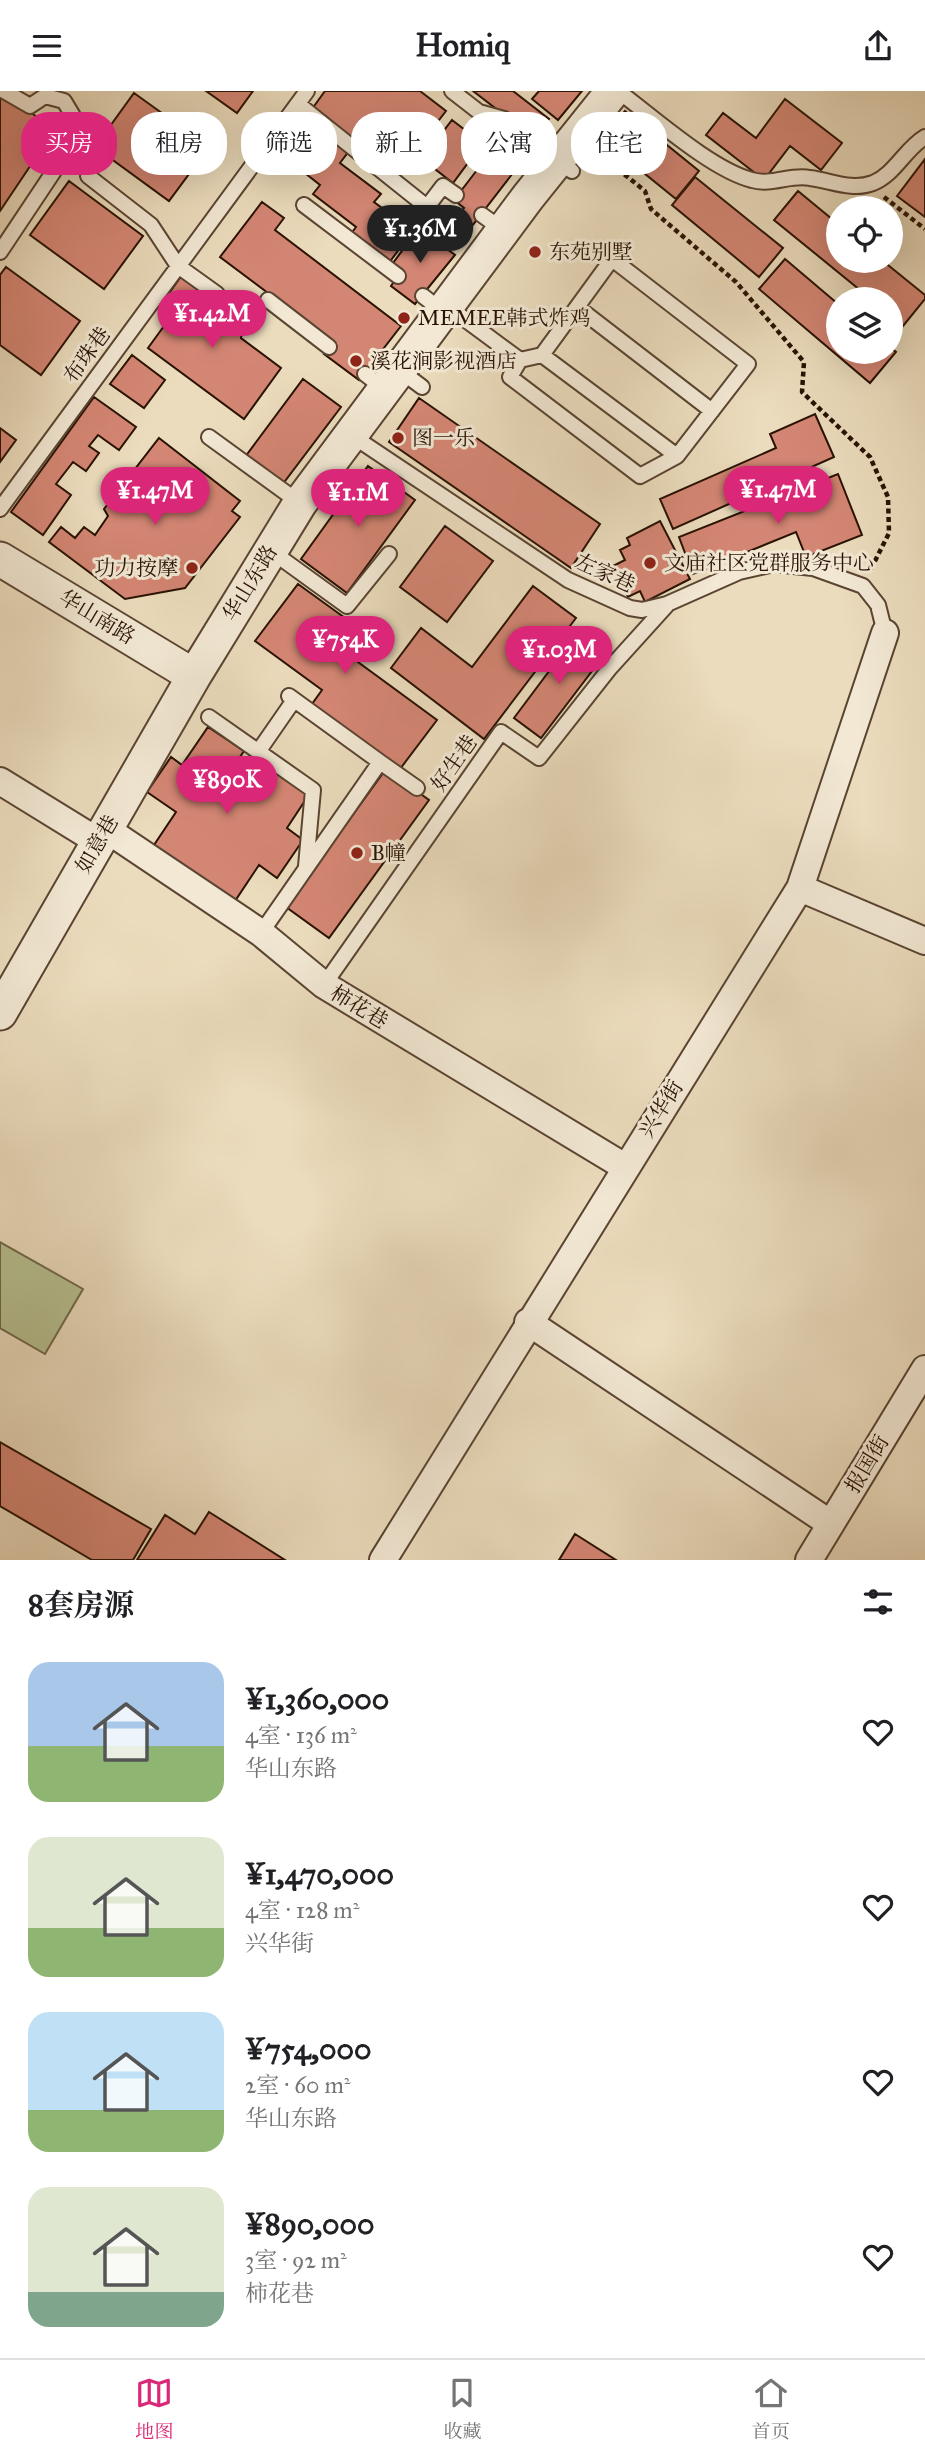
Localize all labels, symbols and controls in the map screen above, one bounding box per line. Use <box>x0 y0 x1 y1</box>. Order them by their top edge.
text: Homiq <box>415 26 510 65</box>
icon: menu <box>28 27 66 65</box>
icon: share <box>859 27 897 65</box>
chip: 买房 <box>21 112 117 175</box>
chip: 租房 <box>131 112 227 175</box>
chip: 筛选 <box>241 112 337 175</box>
chip: 新上 <box>351 112 447 175</box>
chip: 公寓 <box>461 112 557 175</box>
chip: 住宅 <box>571 112 667 175</box>
map controls <box>826 196 903 364</box>
button: locate <box>826 196 903 273</box>
pin: ¥1.36M <box>363 205 477 265</box>
text: ¥1.36M <box>383 214 457 242</box>
place label: 东苑别墅 <box>549 239 633 265</box>
marker: 东苑别墅 <box>527 244 543 260</box>
button: layers <box>826 287 903 364</box>
pin: ¥1.42M <box>155 291 269 350</box>
text: ¥1.42M <box>173 299 251 327</box>
place label: MEMEE韩式炸鸡 <box>418 305 590 331</box>
marker: MEMEE韩式炸鸡 <box>396 310 412 326</box>
street label: 布珠巷 <box>58 322 116 388</box>
place label: 溪花涧影视酒店 <box>370 348 517 374</box>
marker: 溪花涧影视酒店 <box>348 353 364 369</box>
place label: 图一乐 <box>412 425 475 451</box>
marker: 图一乐 <box>390 430 406 446</box>
pin: ¥1.47M <box>98 467 212 527</box>
pin: ¥1.47M <box>721 467 835 526</box>
pin: ¥1.1M <box>309 469 407 529</box>
text: ¥1.47M <box>740 475 817 503</box>
text: ¥1.47M <box>117 476 194 504</box>
text: ¥1.1M <box>327 478 389 506</box>
street label: 华山东路 <box>217 540 283 626</box>
street label: 左家巷 <box>571 548 639 598</box>
place label: 文庙社区党群服务中心 <box>664 550 874 576</box>
place label: 功力按摩 <box>94 555 178 581</box>
marker: 文庙社区党群服务中心 <box>642 555 658 571</box>
marker: 功力按摩 <box>184 560 200 576</box>
street label: 华山南路 <box>54 584 140 650</box>
pin: ¥754K <box>296 617 394 676</box>
text: ¥754K <box>312 625 378 653</box>
pin: ¥1.03M <box>502 627 616 686</box>
text: ¥1.03M <box>521 635 597 663</box>
street label: 好生巷 <box>425 730 483 796</box>
pin: ¥890K <box>178 757 276 816</box>
text: ¥890K <box>192 765 262 793</box>
street label: 如意巷 <box>70 810 124 878</box>
place label: B幢 <box>371 840 406 866</box>
marker: B幢 <box>349 845 365 861</box>
street label: 柿花巷 <box>325 980 393 1034</box>
street label: 兴华街 <box>633 1075 689 1143</box>
street label: 报国街 <box>840 1430 894 1498</box>
icon: filters <box>859 1583 897 1621</box>
text: 8套房源 <box>28 1587 134 1623</box>
text: ¥1,360,000 <box>245 1681 389 1717</box>
icon: home <box>84 1690 168 1774</box>
icon: heart <box>859 1713 897 1751</box>
text: 4室 · 136 m² <box>245 1721 357 1749</box>
text: 华山东路 <box>245 1754 337 1782</box>
text: ¥1,470,000 <box>245 1856 394 1892</box>
icon: home <box>84 1865 168 1949</box>
icon: heart <box>859 1888 897 1926</box>
text: 4室 · 128 m² <box>245 1896 359 1924</box>
text: 兴华街 <box>245 1929 314 1957</box>
text: ¥754,000 <box>245 2031 371 2067</box>
icon: home <box>84 2040 168 2124</box>
icon: heart <box>859 2063 897 2101</box>
text: 2室 · 60 m² <box>245 2071 350 2099</box>
text: 华山东路 <box>245 2104 337 2132</box>
text: ¥890,000 <box>245 2206 374 2242</box>
icon: home <box>84 2215 168 2299</box>
icon: heart <box>859 2238 897 2276</box>
text: 3室 · 92 m² <box>245 2246 347 2274</box>
text: 柿花巷 <box>245 2279 314 2307</box>
tab: 地图 <box>135 2374 173 2443</box>
tab: 收藏 <box>443 2374 482 2443</box>
tab: 首页 <box>752 2374 790 2443</box>

